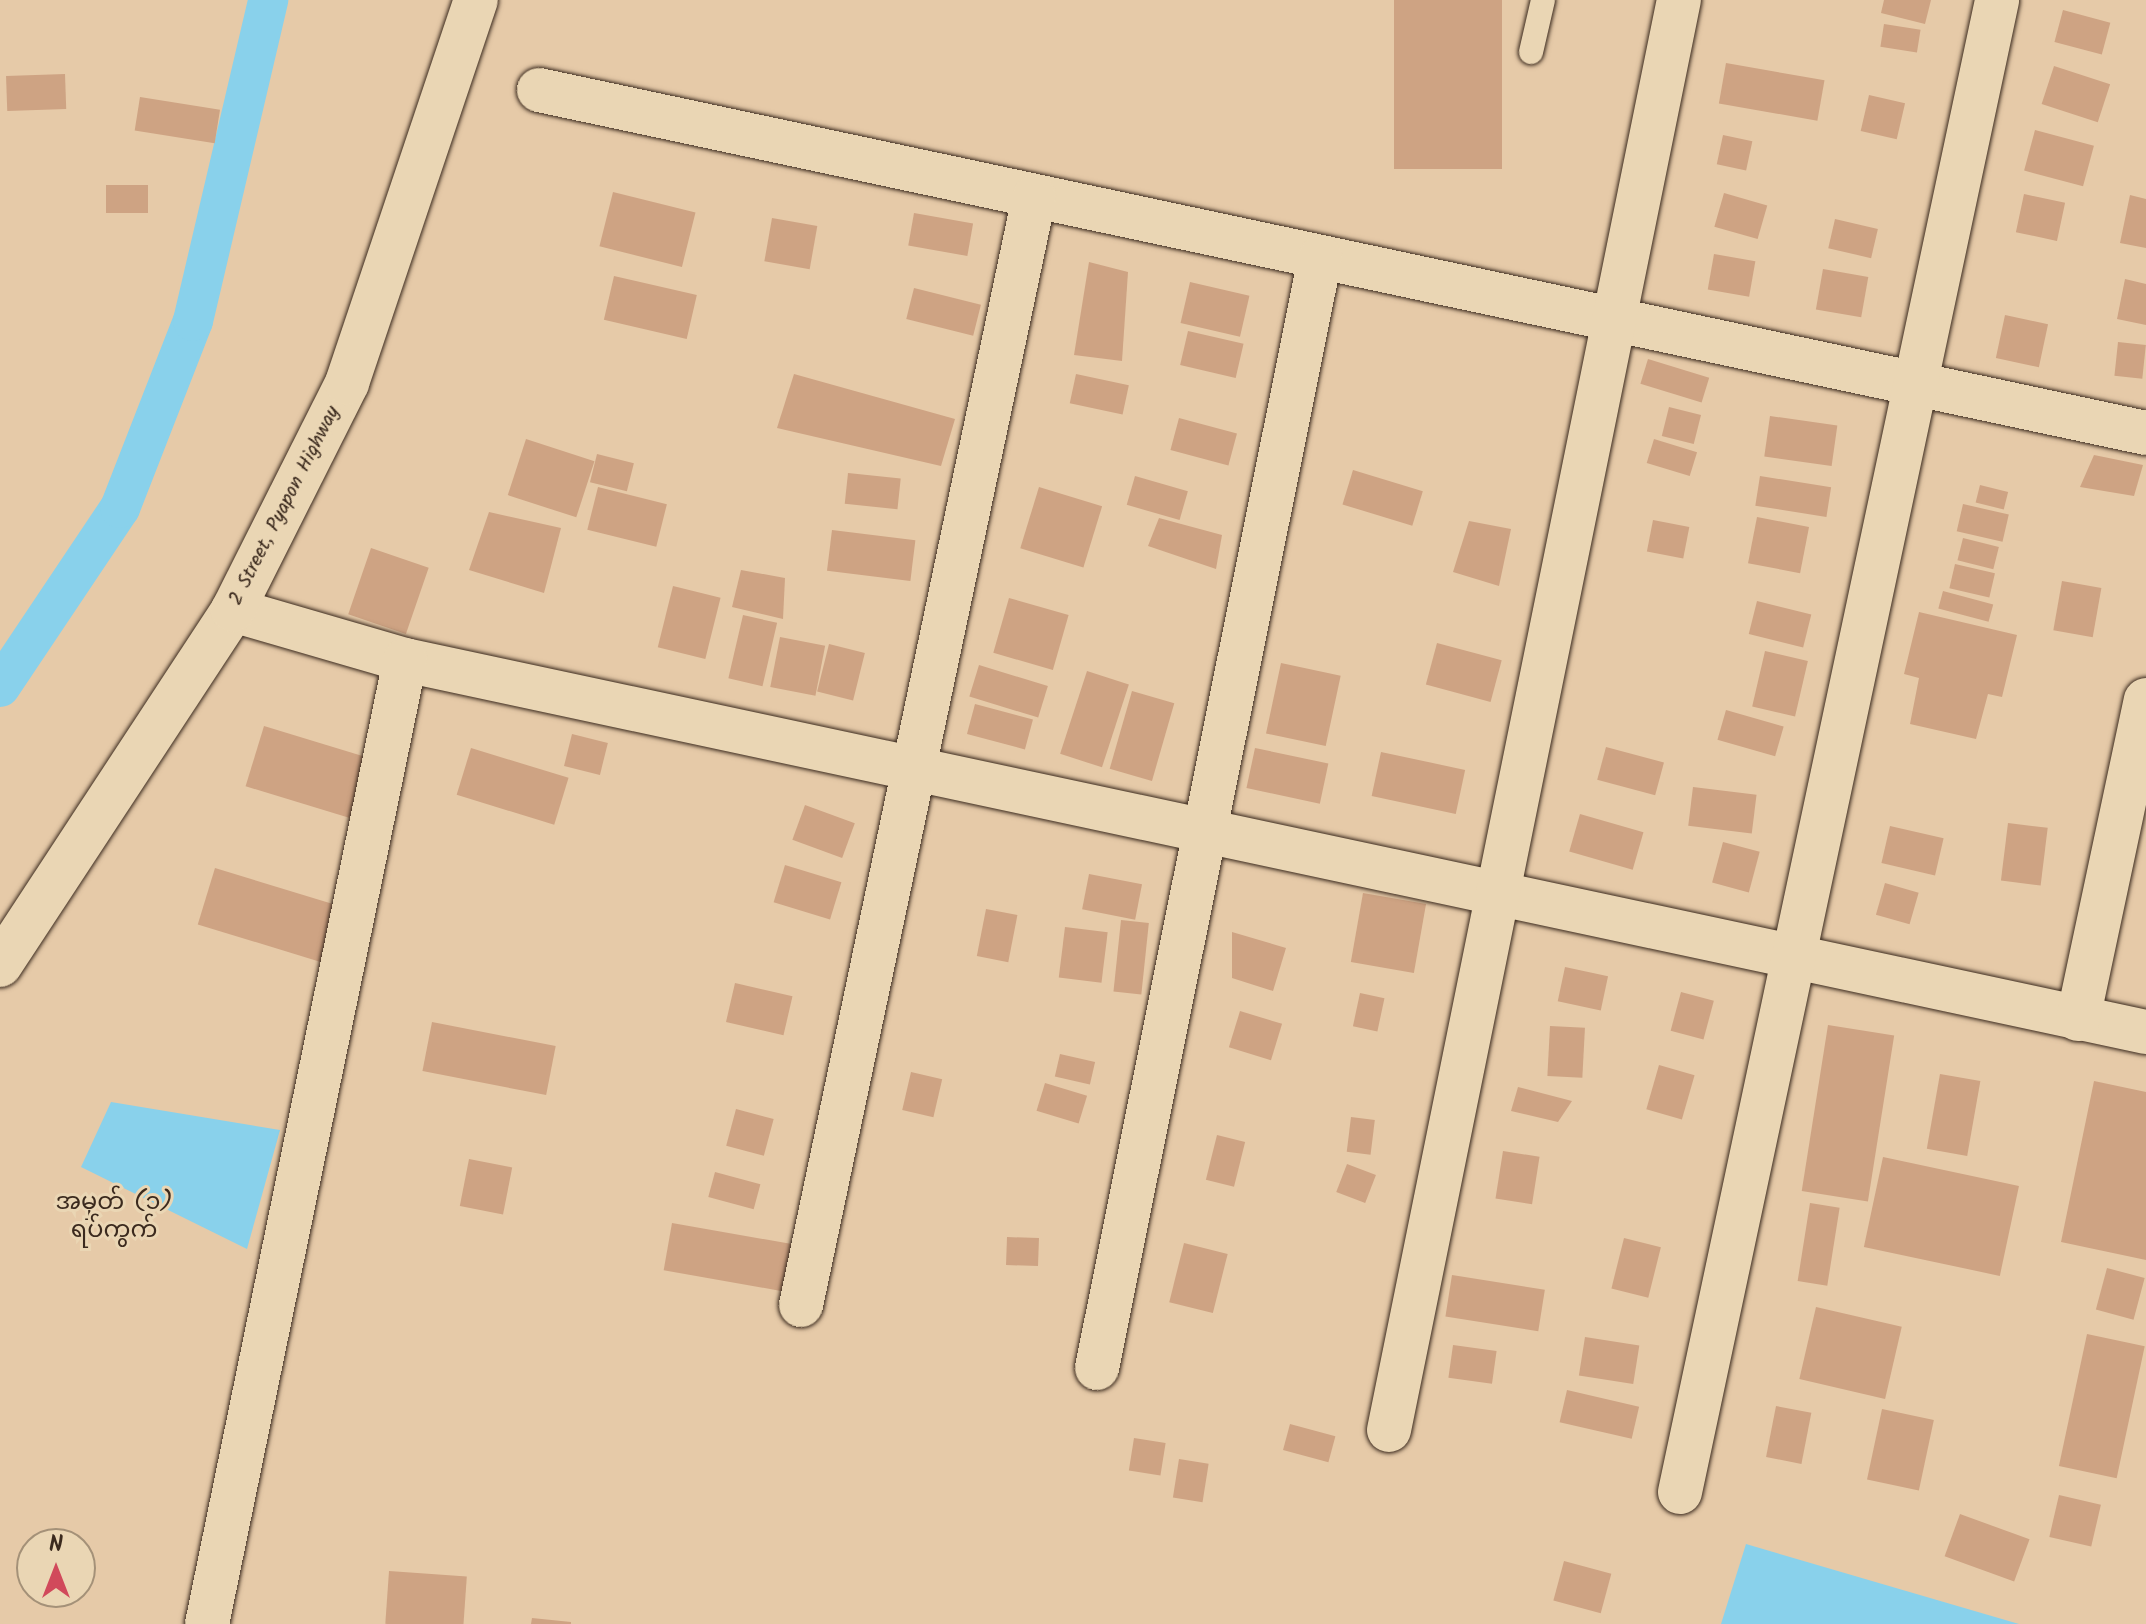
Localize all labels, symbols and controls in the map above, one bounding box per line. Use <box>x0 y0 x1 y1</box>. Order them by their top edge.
street label: 2 Street, Pyapon Highway <box>224 402 346 610</box>
district label: အမှတ် (၁) ရပ်ကွက် <box>55 1189 173 1245</box>
north arrow <box>16 1528 96 1608</box>
text: N <box>49 1528 63 1563</box>

